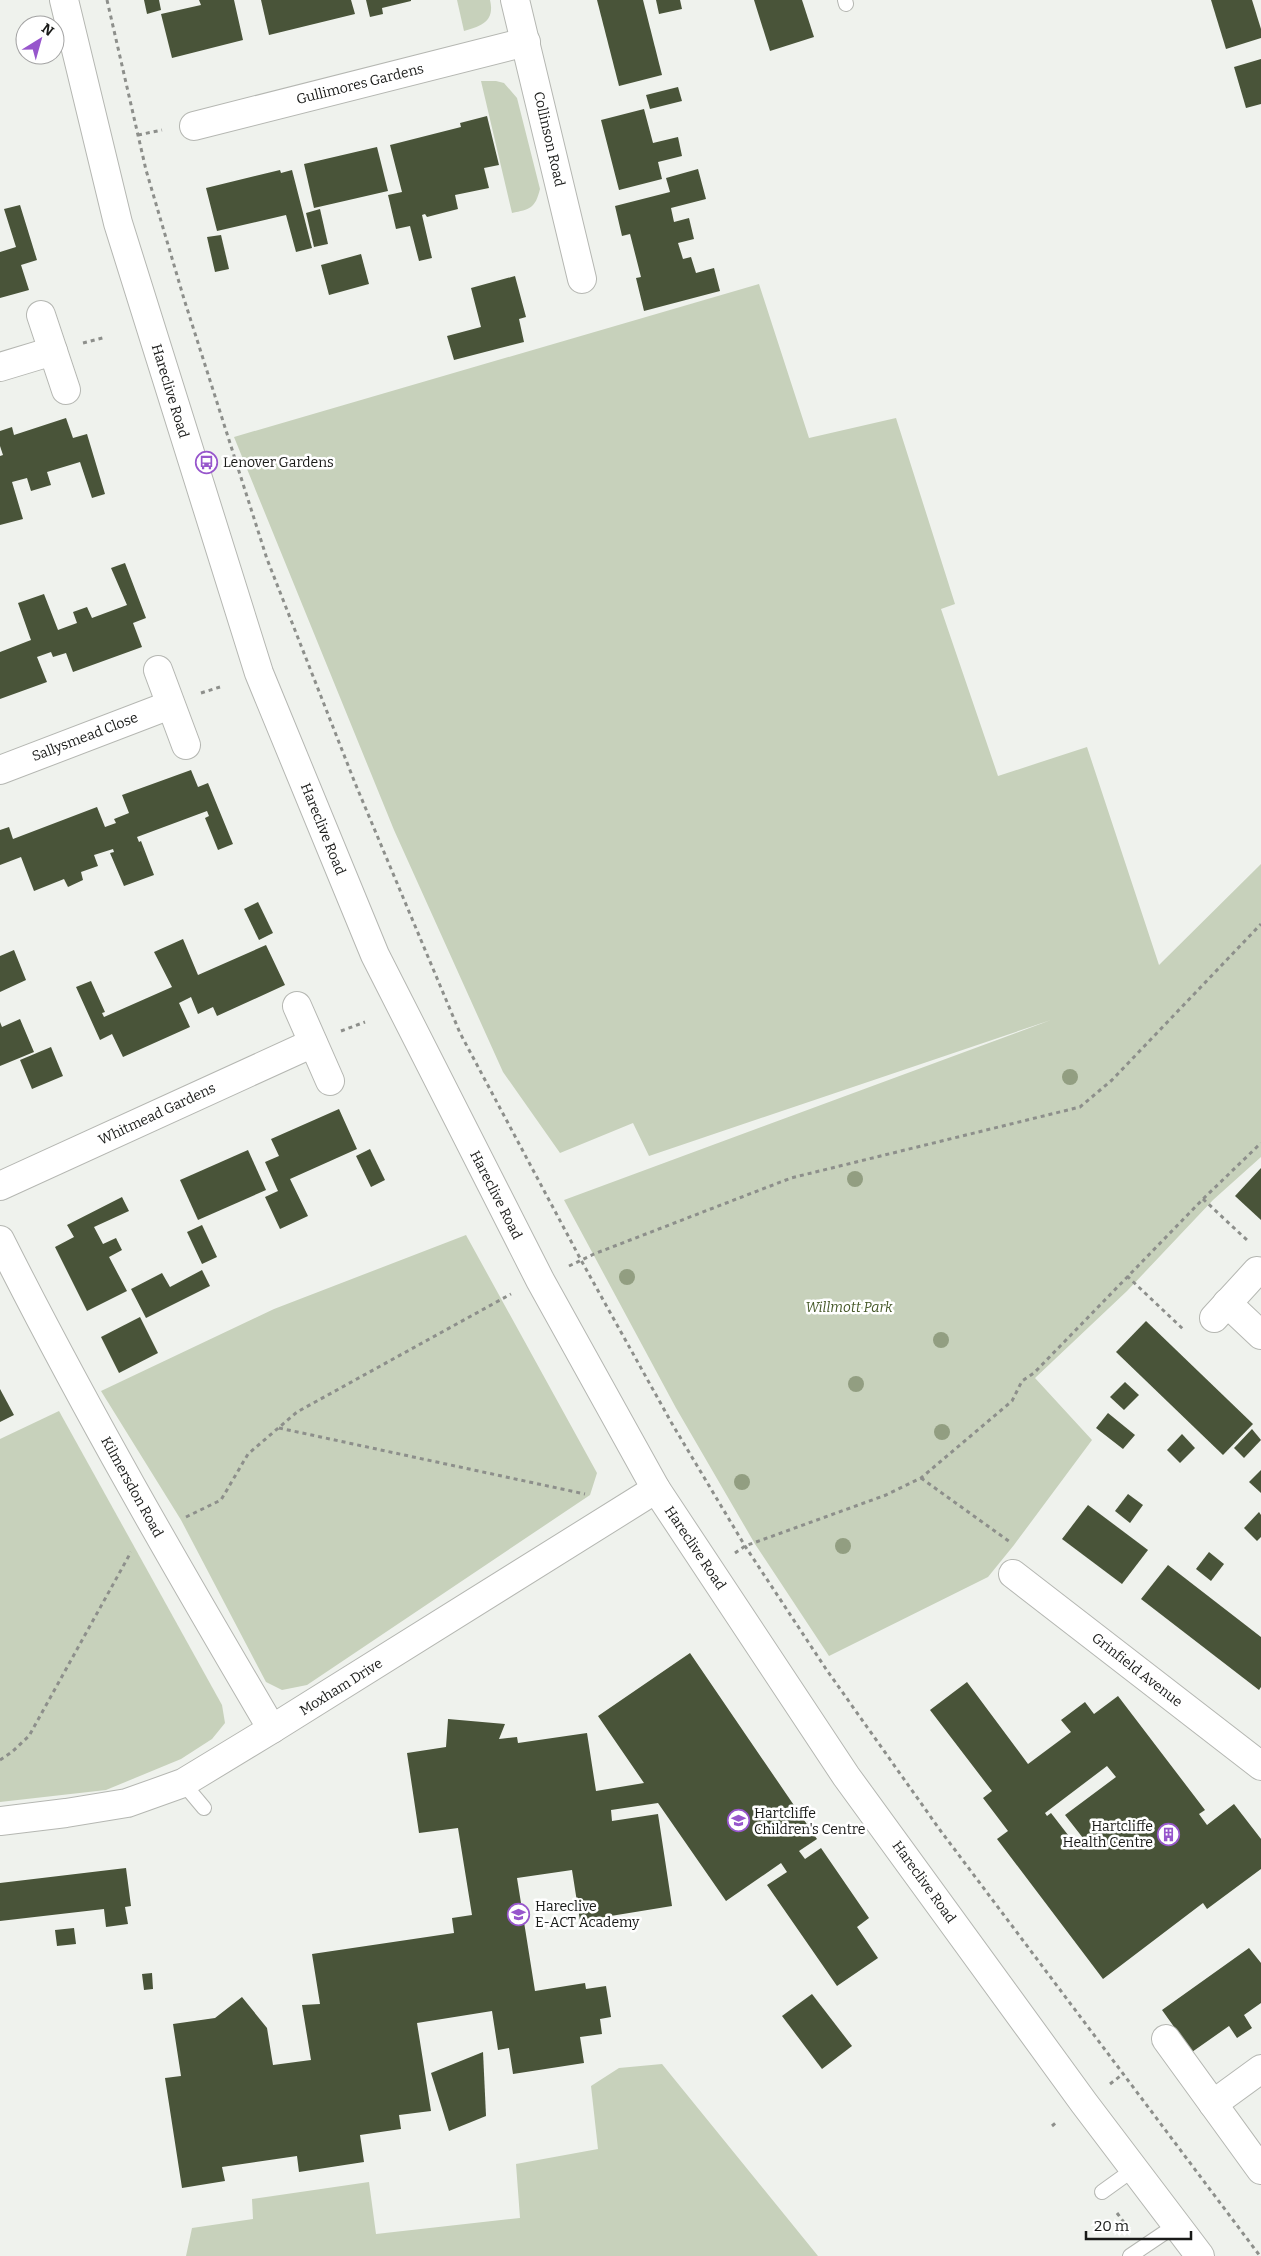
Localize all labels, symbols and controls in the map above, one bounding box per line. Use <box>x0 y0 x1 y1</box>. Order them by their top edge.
north arrow <box>15 15 65 65</box>
text: N <box>38 20 57 40</box>
street label: Gullimores Gardens <box>295 60 425 108</box>
street label: Collinson Road <box>530 90 568 188</box>
street label: Hareclive Road <box>148 342 192 440</box>
bus stop icon: Lenover Gardens <box>195 450 219 474</box>
place label: Lenover Gardens <box>223 454 334 471</box>
street label: Sallysmead Close <box>30 709 140 765</box>
street label: Hareclive Road <box>297 781 349 877</box>
street label: Whitmead Gardens <box>96 1079 218 1149</box>
street label: Hareclive Road <box>466 1148 526 1242</box>
park label: Willmott Park <box>805 1299 893 1316</box>
street label: Kilmersdon Road <box>97 1434 167 1540</box>
street label: Hareclive Road <box>661 1503 729 1593</box>
street label: Grinfield Avenue <box>1088 1629 1186 1711</box>
street label: Moxham Drive <box>296 1655 386 1719</box>
place label: Hartcliffe Children's Centre <box>754 1805 865 1838</box>
school or university icon: Hartcliffe Children's Centre <box>726 1809 750 1833</box>
place label: Hartcliffe Health Centre <box>1063 1818 1153 1851</box>
building icon: Hartcliffe Health Centre <box>1157 1822 1181 1846</box>
street label: Hareclive Road <box>888 1838 960 1926</box>
place label: Hareclive E-ACT Academy <box>535 1898 640 1931</box>
school or university icon: Hareclive E-ACT Academy <box>507 1902 531 1926</box>
scale bar <box>1086 2208 1191 2240</box>
text: 20 m <box>1094 2217 1130 2235</box>

